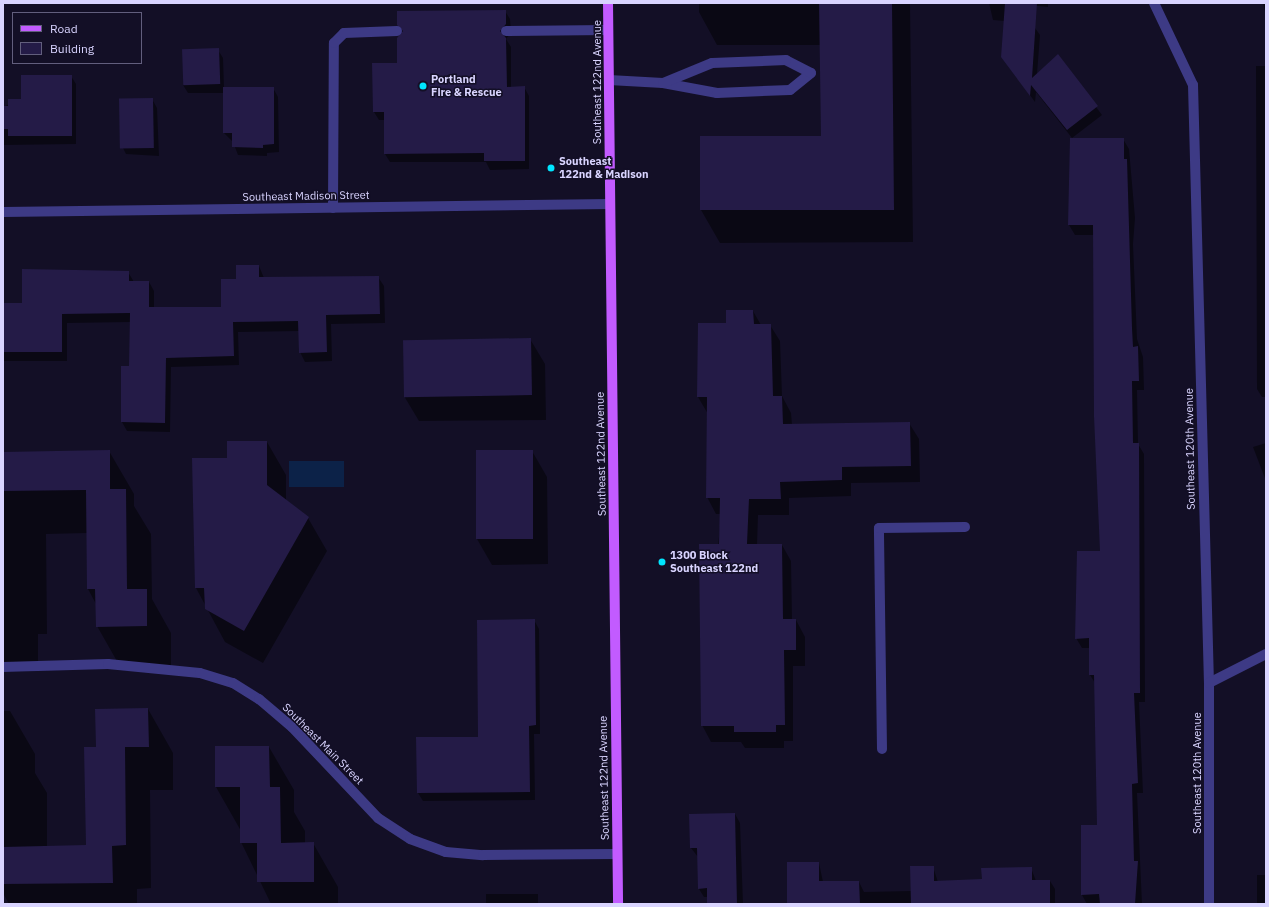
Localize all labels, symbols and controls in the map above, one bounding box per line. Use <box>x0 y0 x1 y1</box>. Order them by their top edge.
legend <box>12 12 142 64</box>
street label: Southeast 122nd Avenue <box>590 20 604 144</box>
text: Road <box>50 21 78 36</box>
text: Building <box>50 41 94 56</box>
place label: Portland Fire & Rescue <box>431 73 502 99</box>
marker: Portland Fire & Rescue <box>418 81 428 91</box>
place label: Southeast 122nd & Madison <box>559 155 649 181</box>
marker: Southeast 122nd & Madison <box>546 163 556 173</box>
street label: Southeast Madison Street <box>242 188 370 204</box>
street label: Southeast 120th Avenue <box>1182 388 1198 510</box>
street label: Southeast 122nd Avenue <box>593 392 609 516</box>
place label: 1300 Block Southeast 122nd <box>670 549 758 575</box>
marker: 1300 Block Southeast 122nd <box>657 557 667 567</box>
street label: Southeast Main Street <box>280 701 366 787</box>
street label: Southeast 120th Avenue <box>1190 712 1204 834</box>
street label: Southeast 122nd Avenue <box>596 716 612 840</box>

